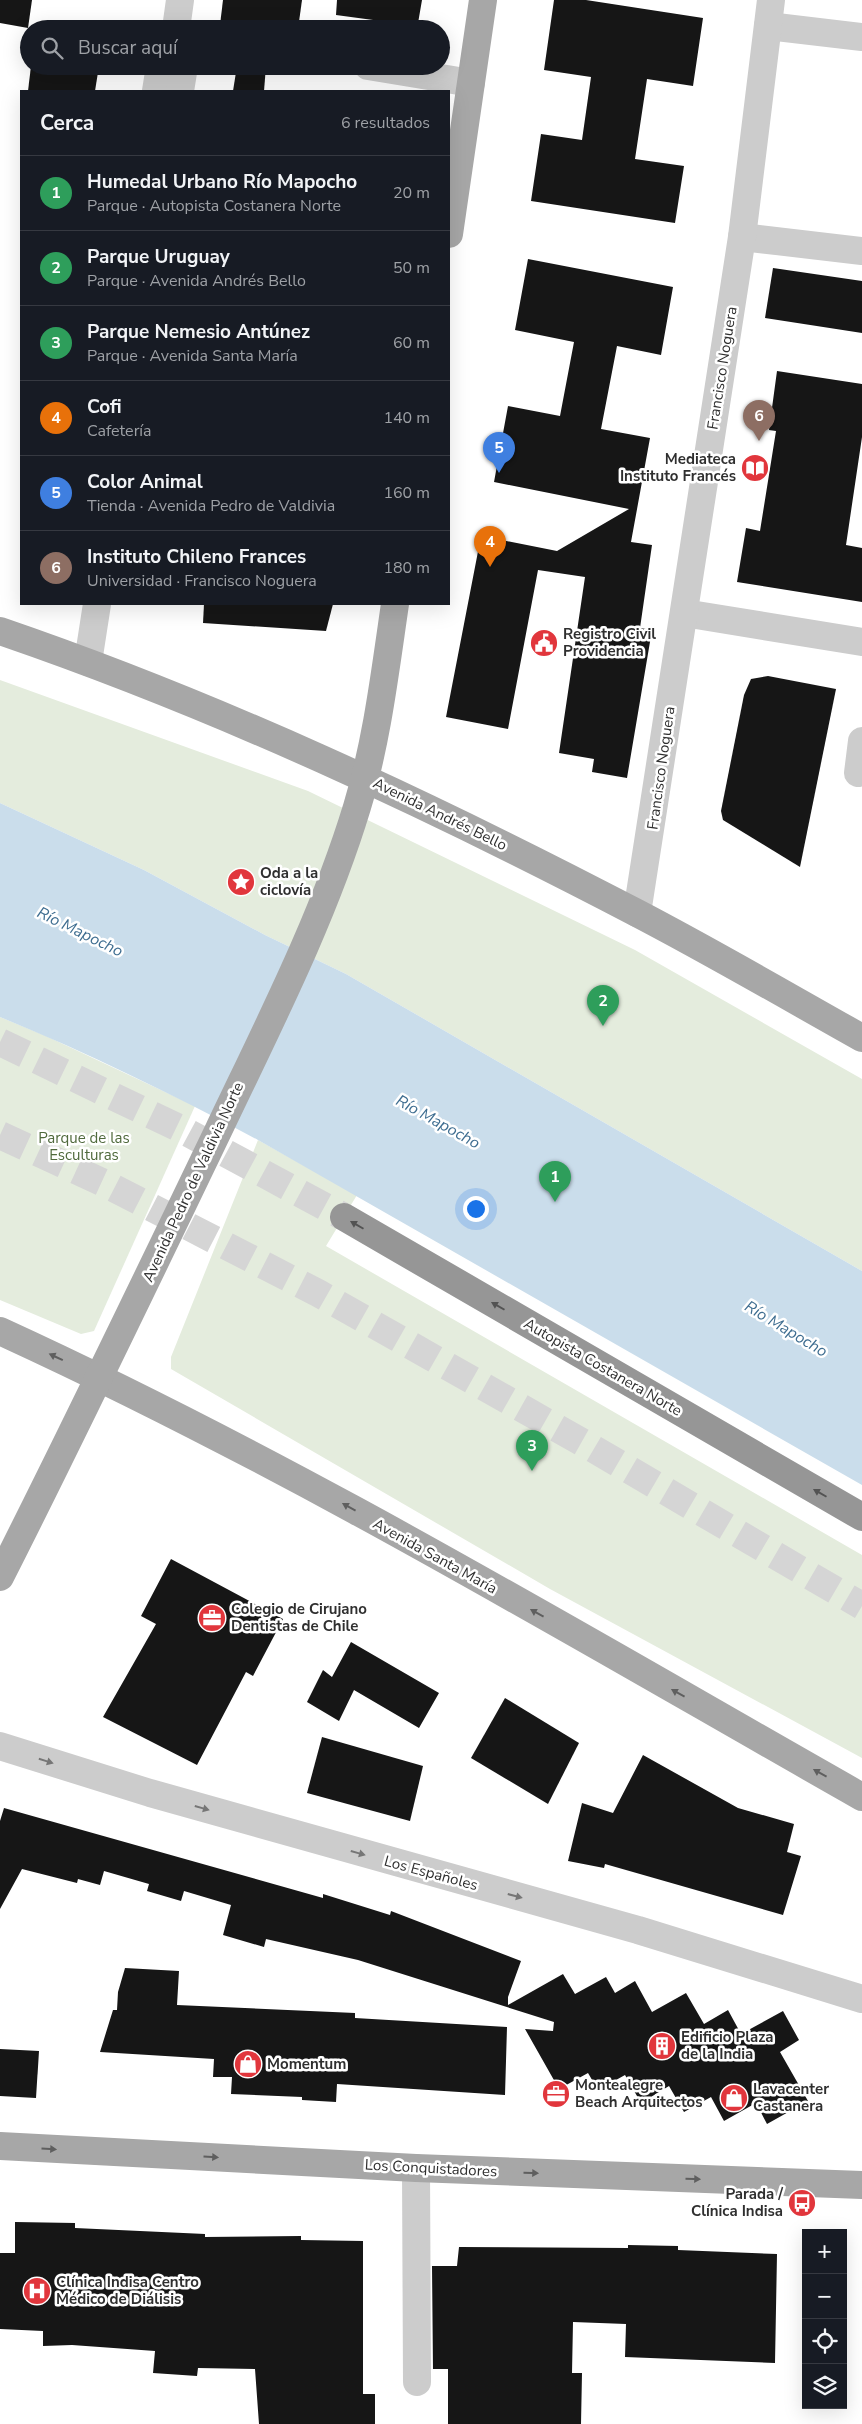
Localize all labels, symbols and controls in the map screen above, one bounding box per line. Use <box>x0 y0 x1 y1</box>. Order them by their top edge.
search box <box>20 20 450 75</box>
icon: search <box>38 34 66 62</box>
text: Buscar aquí <box>78 35 177 61</box>
text: Cerca <box>40 109 94 137</box>
text: 6 resultados <box>341 112 430 134</box>
text: Humedal Urbano Río Mapocho <box>87 169 357 195</box>
text: 1 <box>51 182 61 204</box>
text: 20 m <box>393 182 430 204</box>
text: Parque · Autopista Costanera Norte <box>87 195 341 217</box>
text: Parque Uruguay <box>87 244 230 270</box>
text: 2 <box>51 257 61 279</box>
text: 50 m <box>393 257 430 279</box>
text: Parque · Avenida Andrés Bello <box>87 270 306 292</box>
street label: Francisco Noguera <box>702 305 742 431</box>
text: Parque Nemesio Antúnez <box>87 319 310 345</box>
text: 3 <box>51 332 61 354</box>
text: 60 m <box>393 332 430 354</box>
text: Parque · Avenida Santa María <box>87 345 298 367</box>
text: Cofi <box>87 394 122 420</box>
pin: 6 <box>743 400 775 441</box>
text: 4 <box>51 407 61 429</box>
text: 140 m <box>383 407 430 429</box>
text: Cafetería <box>87 420 152 442</box>
pin: 5 <box>483 432 515 473</box>
place label: Mediateca Instituto Francés <box>620 449 736 486</box>
library icon: Mediateca Instituto Francés <box>740 453 770 483</box>
text: Color Animal <box>87 469 203 495</box>
text: 5 <box>51 482 61 504</box>
text: 160 m <box>383 482 430 504</box>
text: Tienda · Avenida Pedro de Valdivia <box>87 495 335 517</box>
pin: 4 <box>474 526 506 567</box>
text: Instituto Chileno Frances <box>87 544 306 570</box>
text: 6 <box>51 557 61 579</box>
text: 180 m <box>383 557 430 579</box>
text: Universidad · Francisco Noguera <box>87 570 317 592</box>
place label: Registro Civil Providencia <box>563 624 656 661</box>
public building icon: Registro Civil Providencia <box>529 628 559 658</box>
street label: Francisco Noguera <box>642 705 680 831</box>
street label: Avenida Andrés Bello <box>370 773 510 855</box>
place label: Oda a la ciclovía <box>260 863 318 900</box>
place icon: Oda a la ciclovía <box>226 867 256 897</box>
water label: Río Mapocho <box>33 902 127 962</box>
pin: 2 <box>587 985 619 1026</box>
street label: Avenida Pedro de Valdivia Norte <box>138 1079 248 1285</box>
water label: Río Mapocho <box>392 1090 484 1154</box>
park label: Parque de las Esculturas <box>38 1128 130 1165</box>
pin: 1 <box>539 1161 571 1202</box>
your location <box>463 1196 489 1222</box>
one-way arrow <box>350 1220 364 1229</box>
water label: Río Mapocho <box>740 1296 832 1362</box>
one-way arrow <box>490 1302 505 1310</box>
street label: Autopista Costanera Norte <box>520 1313 686 1421</box>
one-way arrow <box>49 1352 63 1360</box>
pin: 3 <box>516 1430 548 1471</box>
one-way arrow <box>812 1489 827 1497</box>
one-way arrow <box>343 1503 356 1512</box>
street label: Avenida Santa María <box>369 1514 501 1598</box>
place label: Colegio de Cirujano Dentistas de Chile <box>231 1599 367 1636</box>
office icon: Colegio de Cirujano Dentistas de Chile <box>197 1603 227 1633</box>
one-way arrow <box>529 1609 544 1617</box>
one-way arrow <box>671 1689 685 1697</box>
one-way arrow <box>39 1758 54 1766</box>
one-way arrow <box>812 1769 827 1777</box>
one-way arrow <box>194 1805 209 1813</box>
one-way arrow <box>351 1850 366 1858</box>
street label: Los Españoles <box>382 1851 480 1895</box>
one-way arrow <box>507 1892 522 1900</box>
place label: Edificio Plaza de la India <box>681 2027 774 2064</box>
building icon: Edificio Plaza de la India <box>647 2031 677 2061</box>
shop icon: Momentum <box>233 2049 263 2079</box>
place label: Momentum <box>267 2054 346 2074</box>
place label: Montealegre Beach Arquitectos <box>575 2075 703 2112</box>
office icon: Montealegre Beach Arquitectos <box>541 2079 571 2109</box>
place label: Lavacenter Castanera <box>753 2079 829 2116</box>
shop icon: Lavacenter Castanera <box>719 2083 749 2113</box>
one-way arrow <box>41 2145 57 2153</box>
one-way arrow <box>203 2154 219 2162</box>
street label: Los Conquistadores <box>364 2155 498 2181</box>
one-way arrow <box>523 2169 539 2177</box>
one-way arrow <box>685 2175 701 2183</box>
place label: Parada / Clínica Indisa <box>691 2184 783 2221</box>
bus stop icon: Parada / Clínica Indisa <box>787 2188 817 2218</box>
map controls <box>802 2229 847 2409</box>
button: + <box>802 2229 847 2274</box>
place label: Clínica Indisa Centro Médico de Diálisis <box>56 2272 199 2309</box>
button: − <box>802 2274 847 2319</box>
hospital icon: Clínica Indisa Centro Médico de Diálisis <box>22 2276 52 2306</box>
button: locate <box>802 2319 847 2364</box>
button: layers <box>802 2364 847 2409</box>

